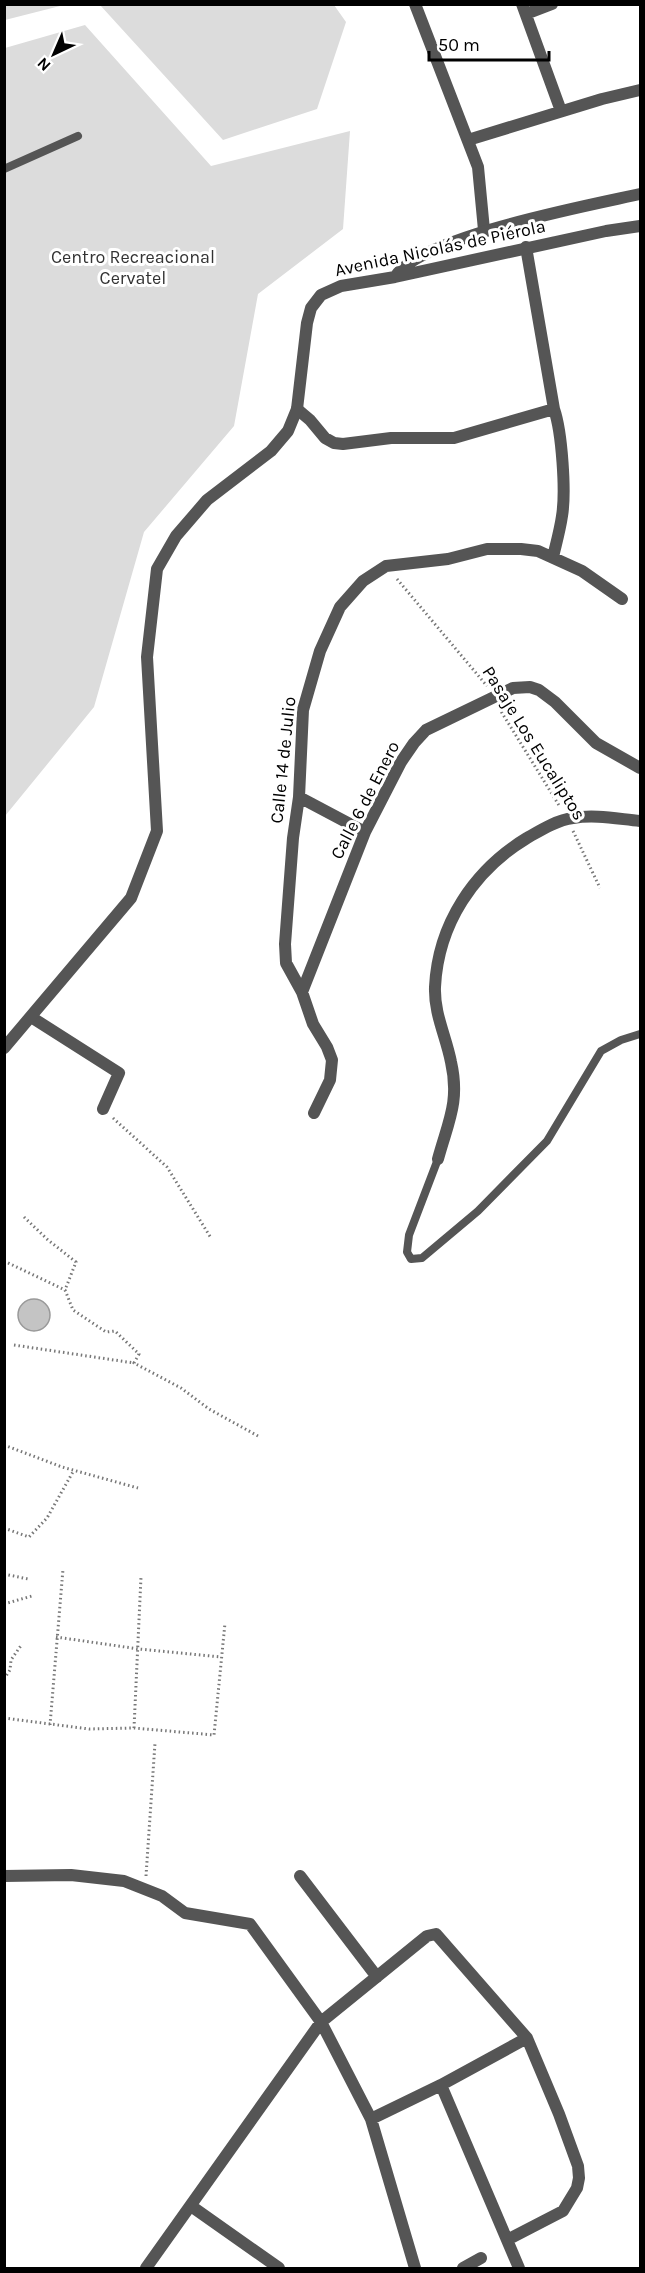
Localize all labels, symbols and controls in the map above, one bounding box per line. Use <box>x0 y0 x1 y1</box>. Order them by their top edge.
north arrow <box>24 24 84 84</box>
scale bar <box>429 24 549 62</box>
text: 50 m <box>438 34 480 56</box>
text: N <box>33 54 55 75</box>
street label: Avenida Nicolás de Piérola <box>333 215 547 281</box>
park label: Centro Recreacional Cervatel <box>51 246 215 289</box>
street label: Pasaje Los Eucaliptos <box>478 662 590 824</box>
street label: Calle 14 de Julio <box>265 695 301 825</box>
street label: Calle 6 de Enero <box>326 737 404 863</box>

